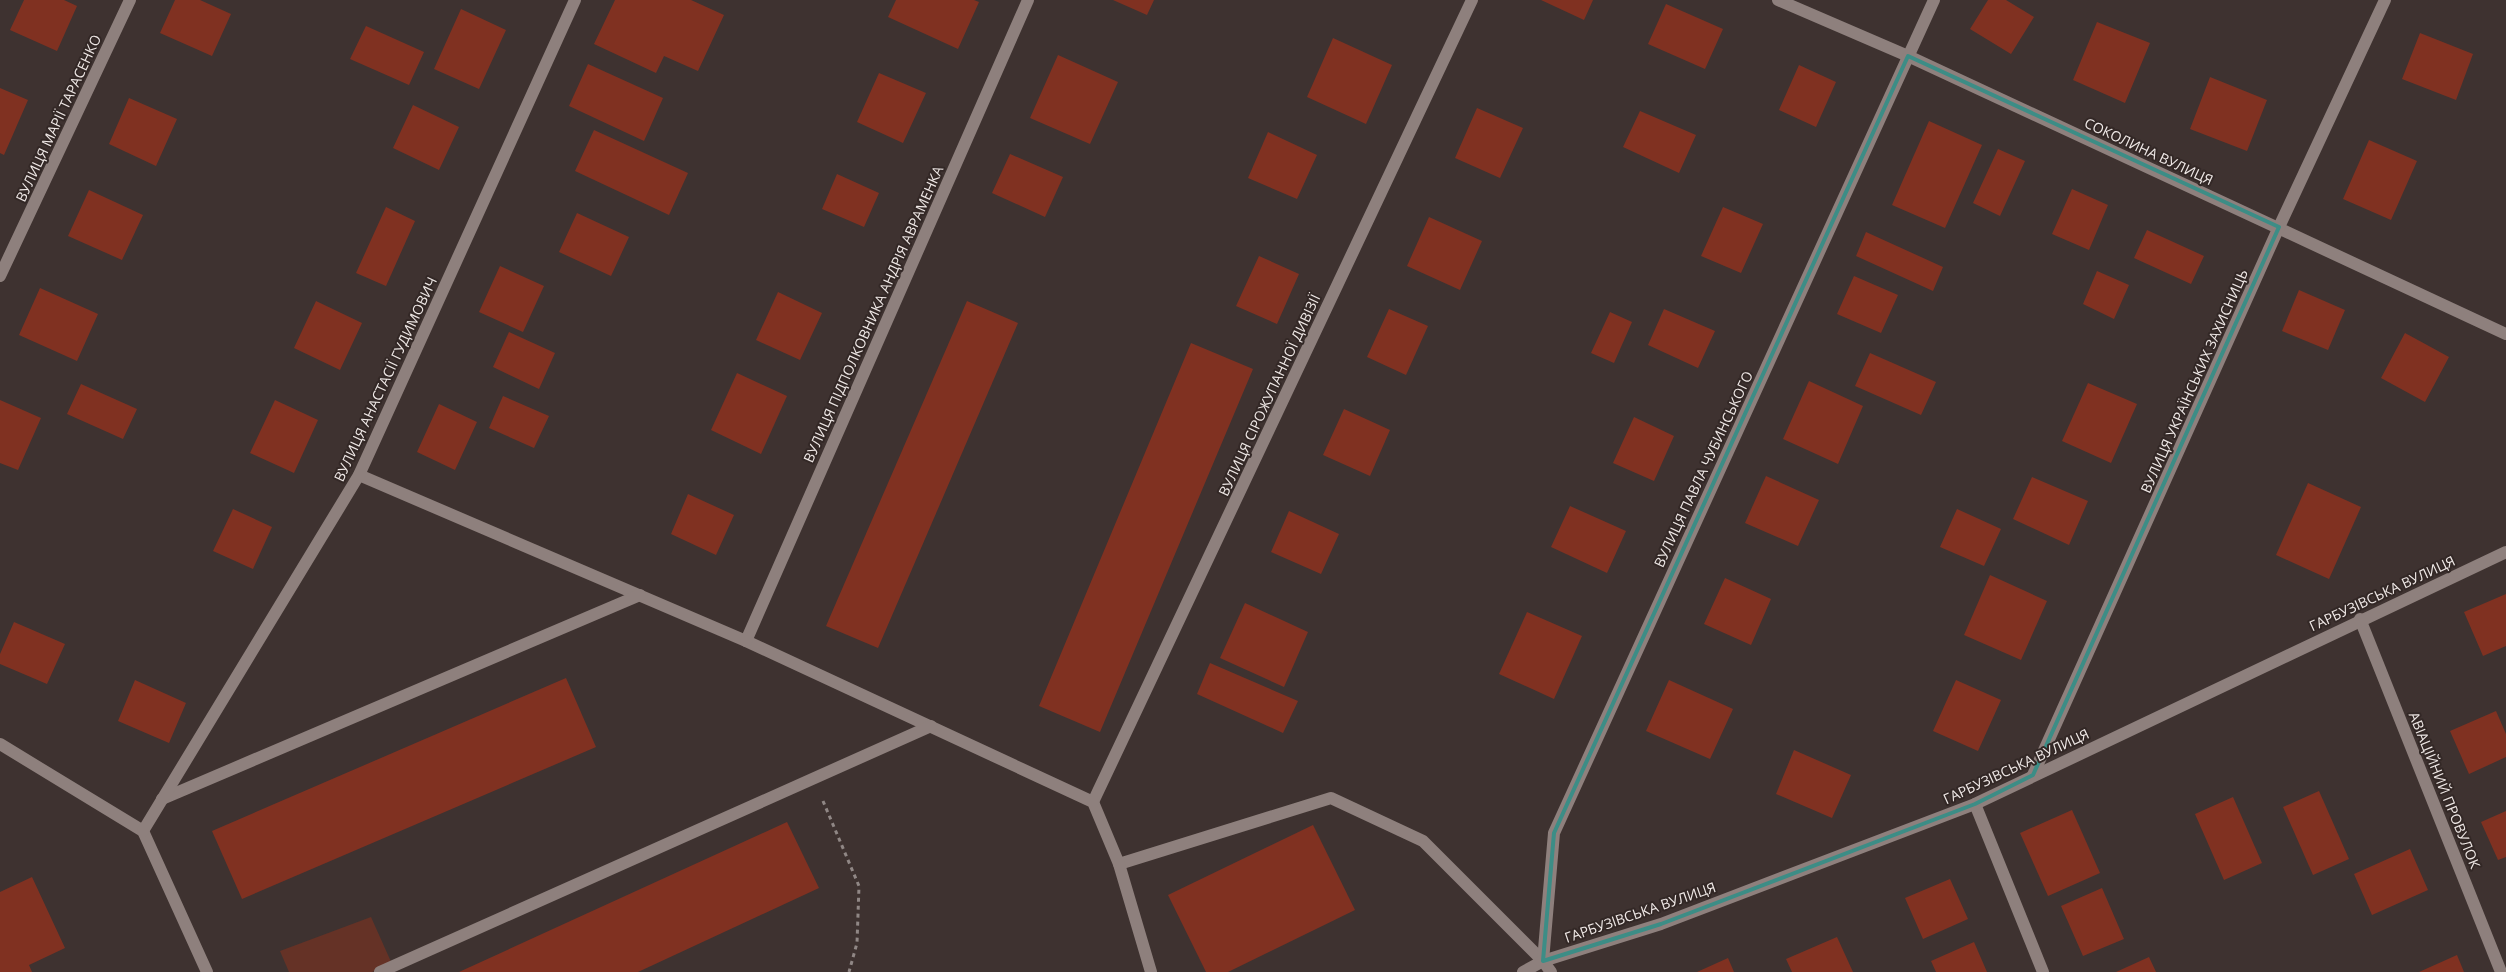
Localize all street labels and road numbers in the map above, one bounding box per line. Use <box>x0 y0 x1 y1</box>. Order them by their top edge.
street label: ВУЛИЦЯ МАРІЇ ТАРАСЕНКО <box>11 31 105 205</box>
street label: СОКОЛИНА ВУЛИЦЯ <box>2082 113 2216 189</box>
street label: ВУЛИЦЯ ПІДПОЛКОВНИКА АНДРІЯ АВРАМЕНКА <box>799 163 947 465</box>
street label: ВУЛИЦЯ УКРАЇНСЬКИХ ЗАХИСНИЦЬ <box>2136 266 2252 496</box>
street label: ВУЛИЦЯ АНАСТАСІЇ ГУДИМОВИЧ <box>329 274 441 484</box>
street label: ВУЛИЦЯ СІРОЖУПАННОЇ ДИВІЗІЇ <box>1214 291 1324 499</box>
street label: ВУЛИЦЯ ПАВЛА ЧУБИНСЬКОГО <box>1649 368 1757 570</box>
street label: ГАРБУЗІВСЬКА ВУЛИЦЯ <box>2306 551 2458 635</box>
street label: АВІАЦІЙНИЙ ПРОВУЛОК <box>2405 709 2485 872</box>
street label: ГАРБУЗІВСЬКА ВУЛИЦЯ <box>1940 724 2092 808</box>
street label: ГАРБУЗІВСЬКА ВУЛИЦЯ <box>1562 877 1718 947</box>

